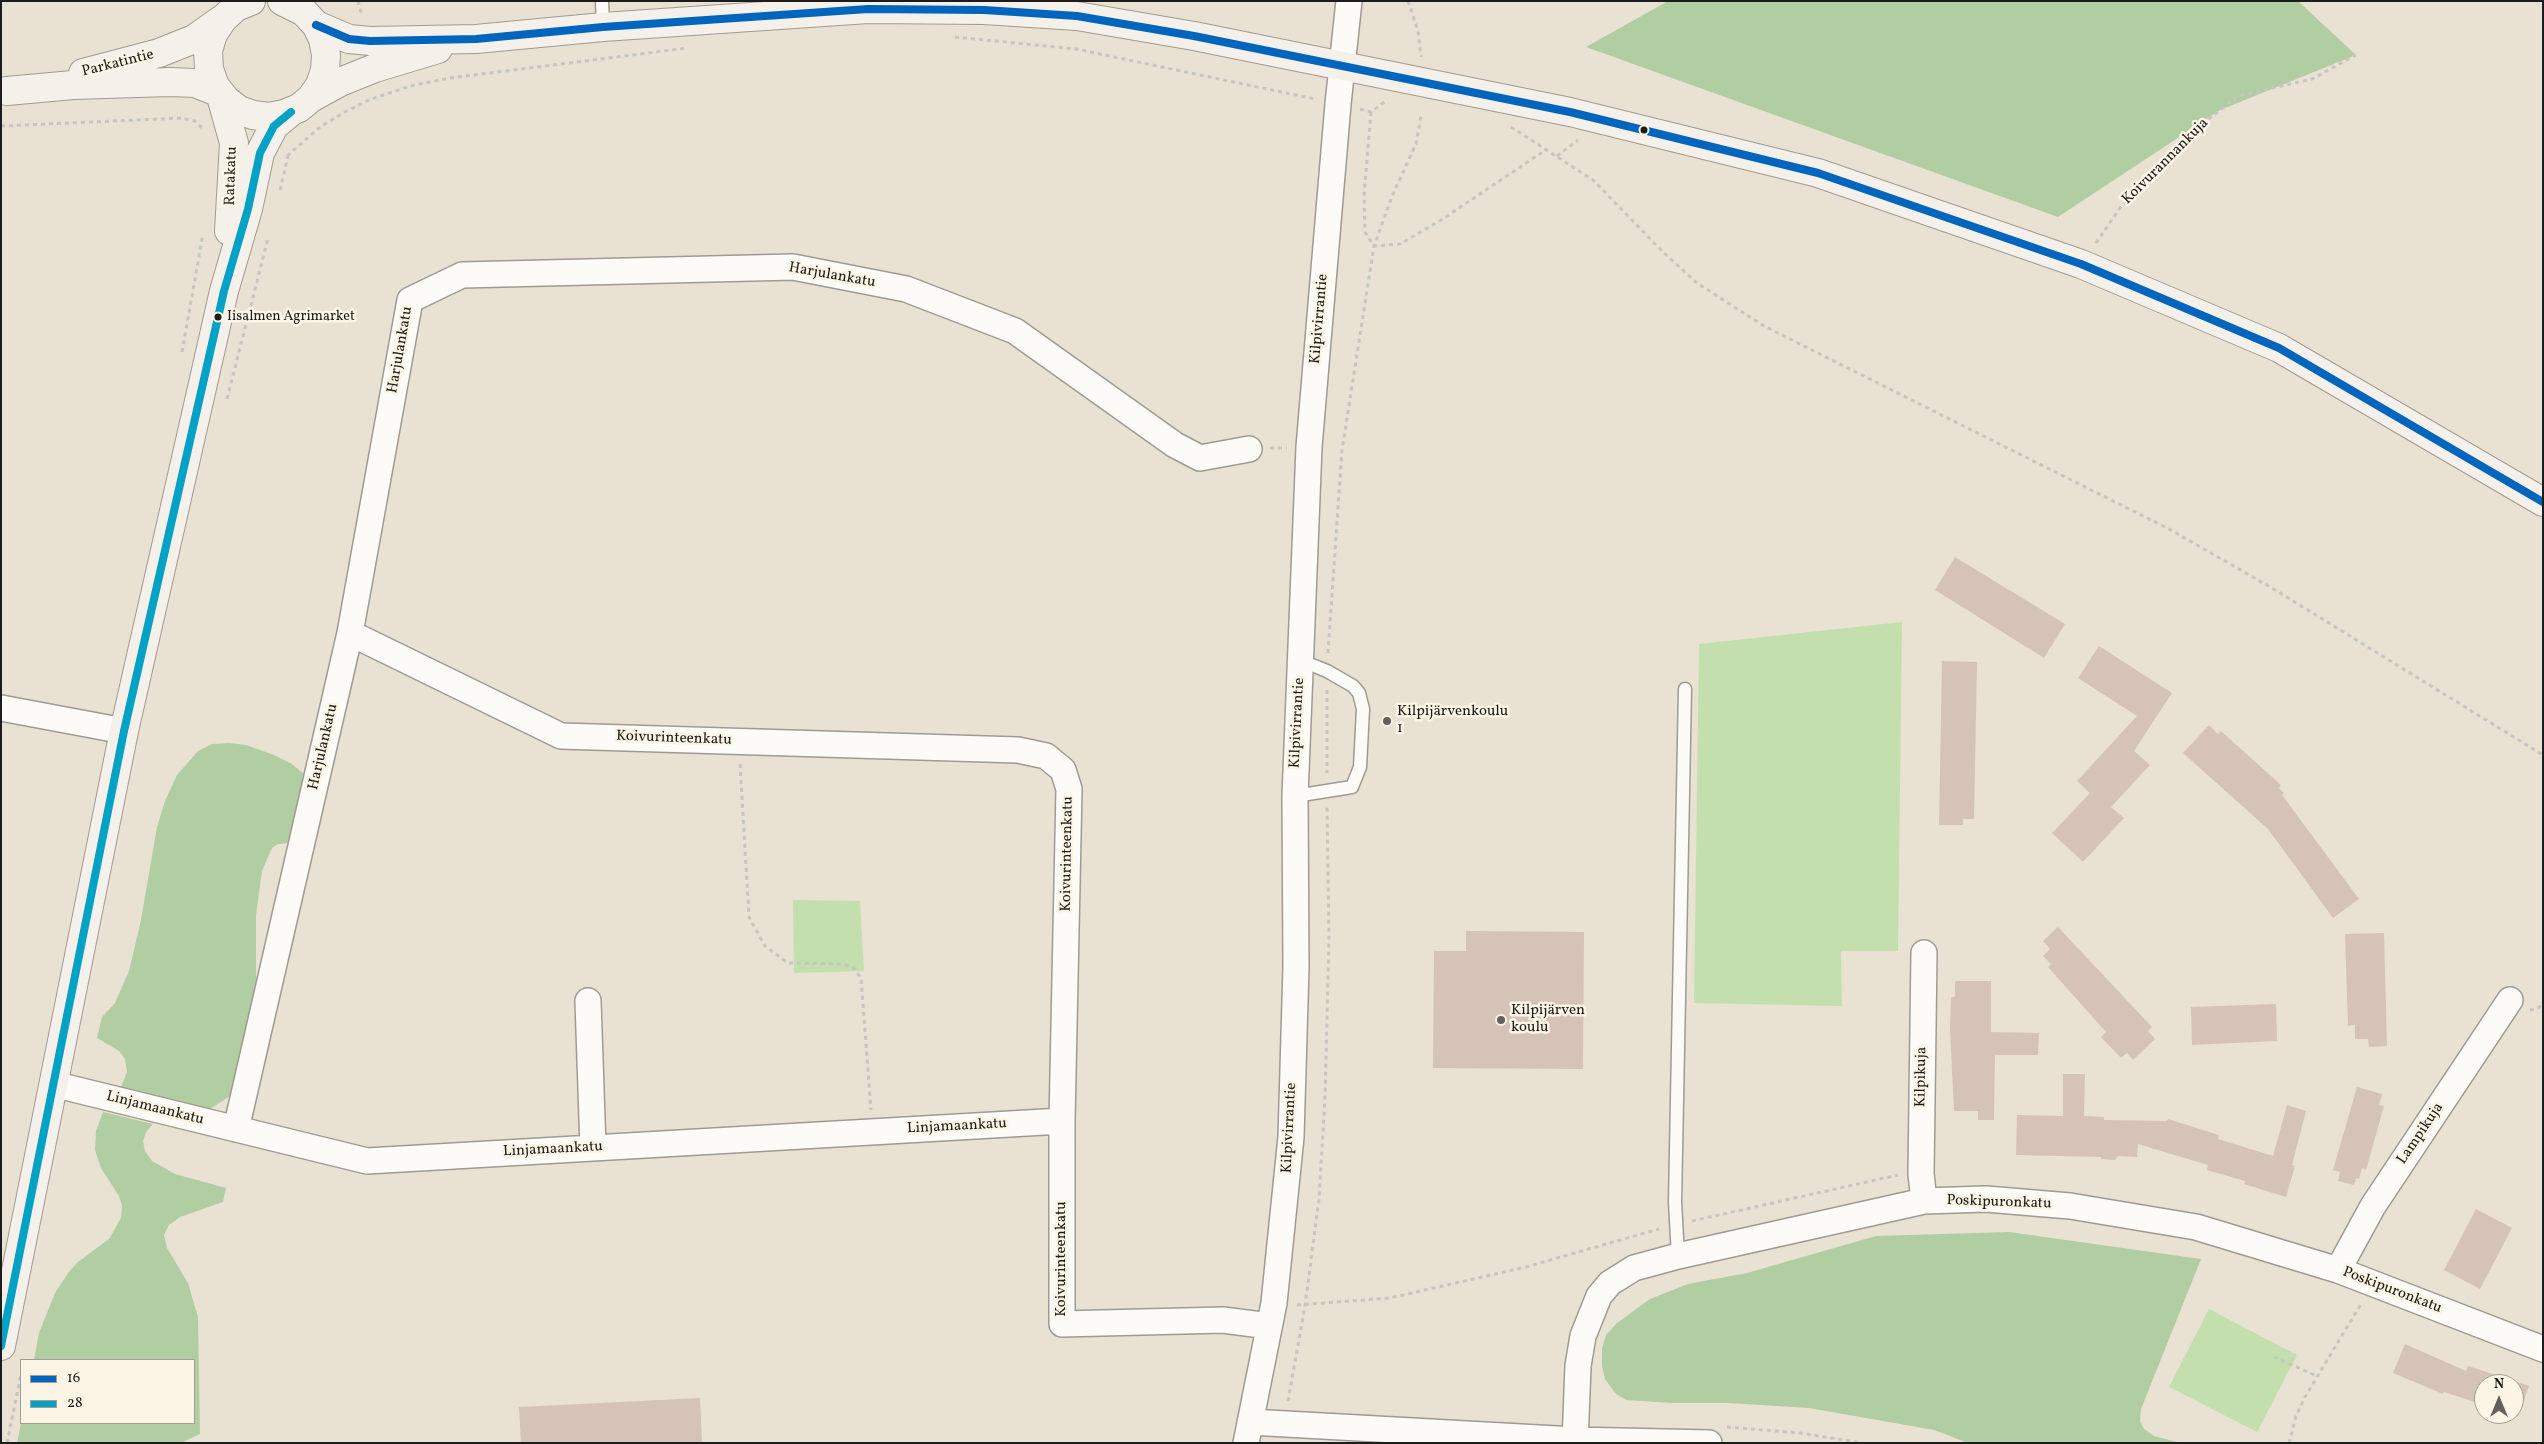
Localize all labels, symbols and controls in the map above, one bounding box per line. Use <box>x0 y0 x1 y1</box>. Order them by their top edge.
street label: Parkatintie <box>80 46 156 82</box>
street label: Koivurannankuja <box>2119 115 2213 209</box>
unlabelled marker <box>1639 125 1649 135</box>
street label: Ratakatu <box>222 146 242 206</box>
street label: Harjulankatu <box>787 260 877 292</box>
street label: Kilpivirrantie <box>1307 273 1333 365</box>
street label: Harjulankatu <box>385 305 417 395</box>
place label: Iisalmen Agrimarket <box>227 309 355 325</box>
marker: Iisalmen Agrimarket <box>213 312 223 322</box>
street label: Kilpivirrantie <box>1287 677 1309 769</box>
street label: Harjulankatu <box>305 702 343 792</box>
place label: Kilpijärvenkoulu 1 <box>1397 703 1508 738</box>
marker: Kilpijärvenkoulu 1 <box>1381 715 1393 727</box>
street label: Koivurinteenkatu <box>616 728 732 750</box>
street label: Koivurinteenkatu <box>1058 796 1078 912</box>
place label: Kilpijärven koulu <box>1511 1002 1585 1037</box>
marker: Kilpijärven koulu <box>1495 1014 1507 1026</box>
street label: Kilpikuja <box>1912 1047 1932 1107</box>
street label: Kilpivirrantie <box>1279 1082 1301 1174</box>
street label: Linjamaankatu <box>104 1088 206 1130</box>
street label: Lampikuja <box>2394 1100 2448 1168</box>
street label: Linjamaankatu <box>907 1115 1007 1139</box>
street label: Linjamaankatu <box>503 1138 603 1162</box>
street label: Poskipuronkatu <box>1946 1192 2052 1214</box>
street label: Koivurinteenkatu <box>1053 1201 1071 1317</box>
street label: Poskipuronkatu <box>2340 1264 2444 1318</box>
legend <box>20 1359 195 1424</box>
text: 16 <box>67 1368 80 1389</box>
north arrow <box>2474 1374 2524 1424</box>
text: N <box>2494 1375 2504 1394</box>
text: 28 <box>67 1393 83 1414</box>

